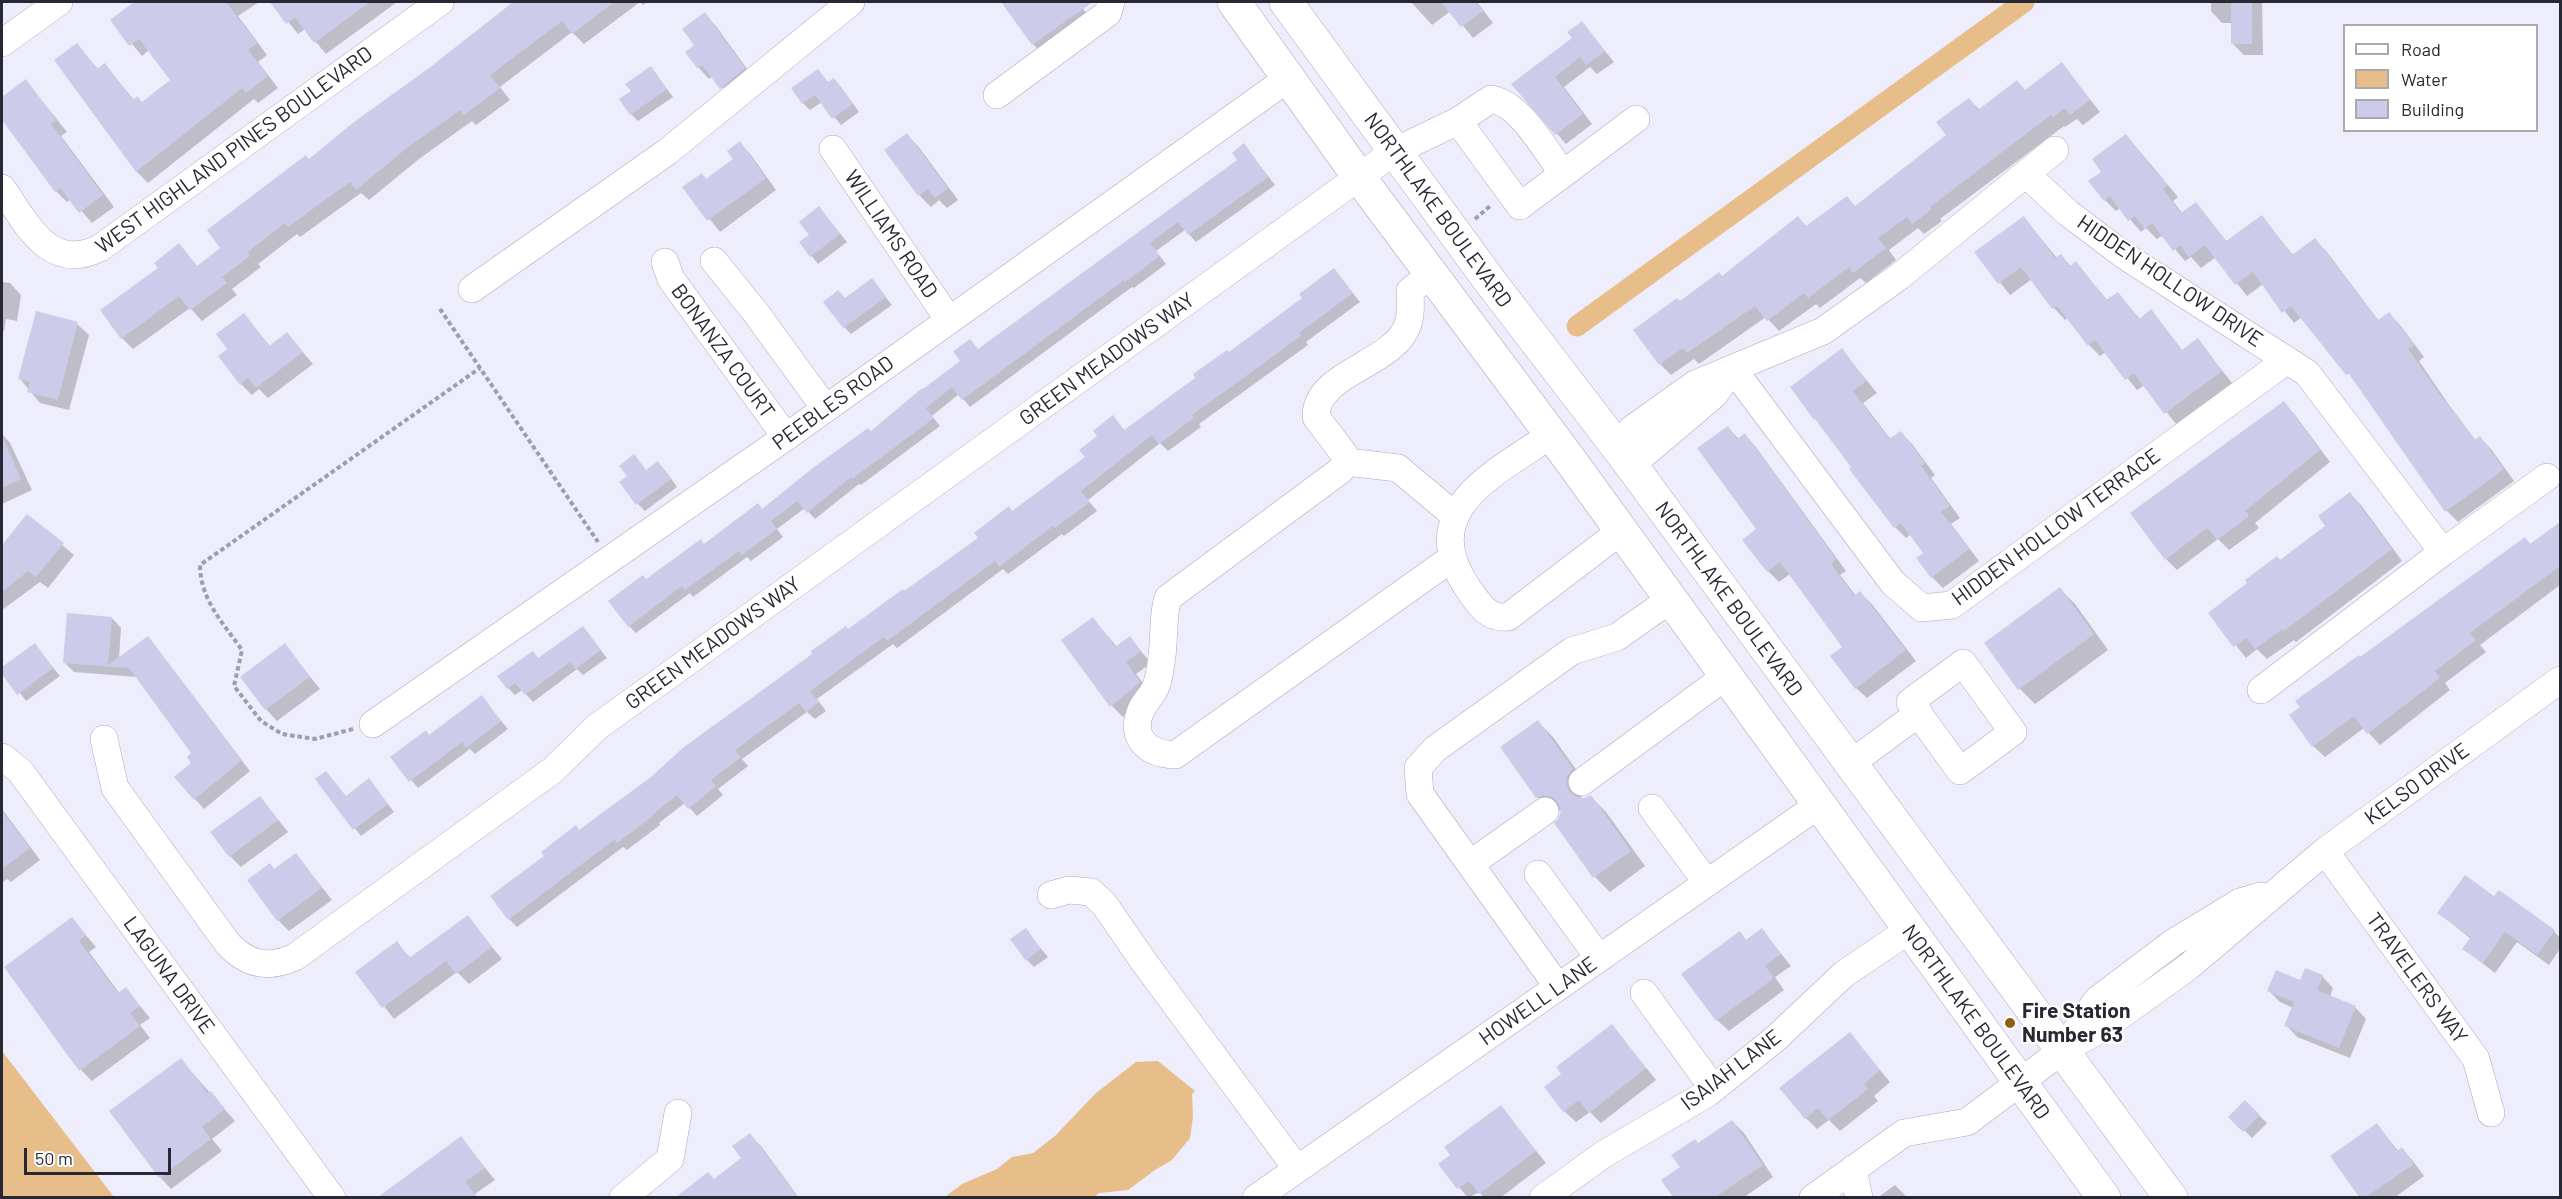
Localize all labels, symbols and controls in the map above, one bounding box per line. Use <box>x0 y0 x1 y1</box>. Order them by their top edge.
legend <box>2343 24 2538 132</box>
text: Road <box>2401 38 2441 60</box>
street label: WEST HIGHLAND PINES BOULEVARD <box>91 41 377 259</box>
text: Water <box>2401 68 2448 90</box>
text: Building <box>2401 98 2464 120</box>
street label: NORTHLAKE BOULEVARD <box>1359 108 1517 312</box>
street label: WILLIAMS ROAD <box>839 165 943 303</box>
street label: HIDDEN HOLLOW DRIVE <box>2072 209 2268 353</box>
street label: BONANZA COURT <box>666 279 780 423</box>
street label: GREEN MEADOWS WAY <box>1015 287 1199 431</box>
street label: PEEBLES ROAD <box>767 351 899 455</box>
street label: HIDDEN HOLLOW TERRACE <box>1947 443 2165 611</box>
street label: NORTHLAKE BOULEVARD <box>1650 497 1808 701</box>
street label: GREEN MEADOWS WAY <box>621 571 805 715</box>
street label: KELSO DRIVE <box>2360 738 2474 830</box>
street label: TRAVELERS WAY <box>2361 908 2473 1048</box>
street label: LAGUNA DRIVE <box>118 911 220 1039</box>
street label: NORTHLAKE BOULEVARD <box>1897 920 2055 1124</box>
street label: HOWELL LANE <box>1474 951 1602 1051</box>
place label: Fire Station Number 63 <box>2022 998 2130 1048</box>
marker: Fire Station Number 63 <box>2003 1016 2017 1030</box>
street label: ISAIAH LANE <box>1676 1024 1786 1116</box>
scale bar <box>27 1136 174 1174</box>
text: 50 m <box>35 1147 73 1169</box>

